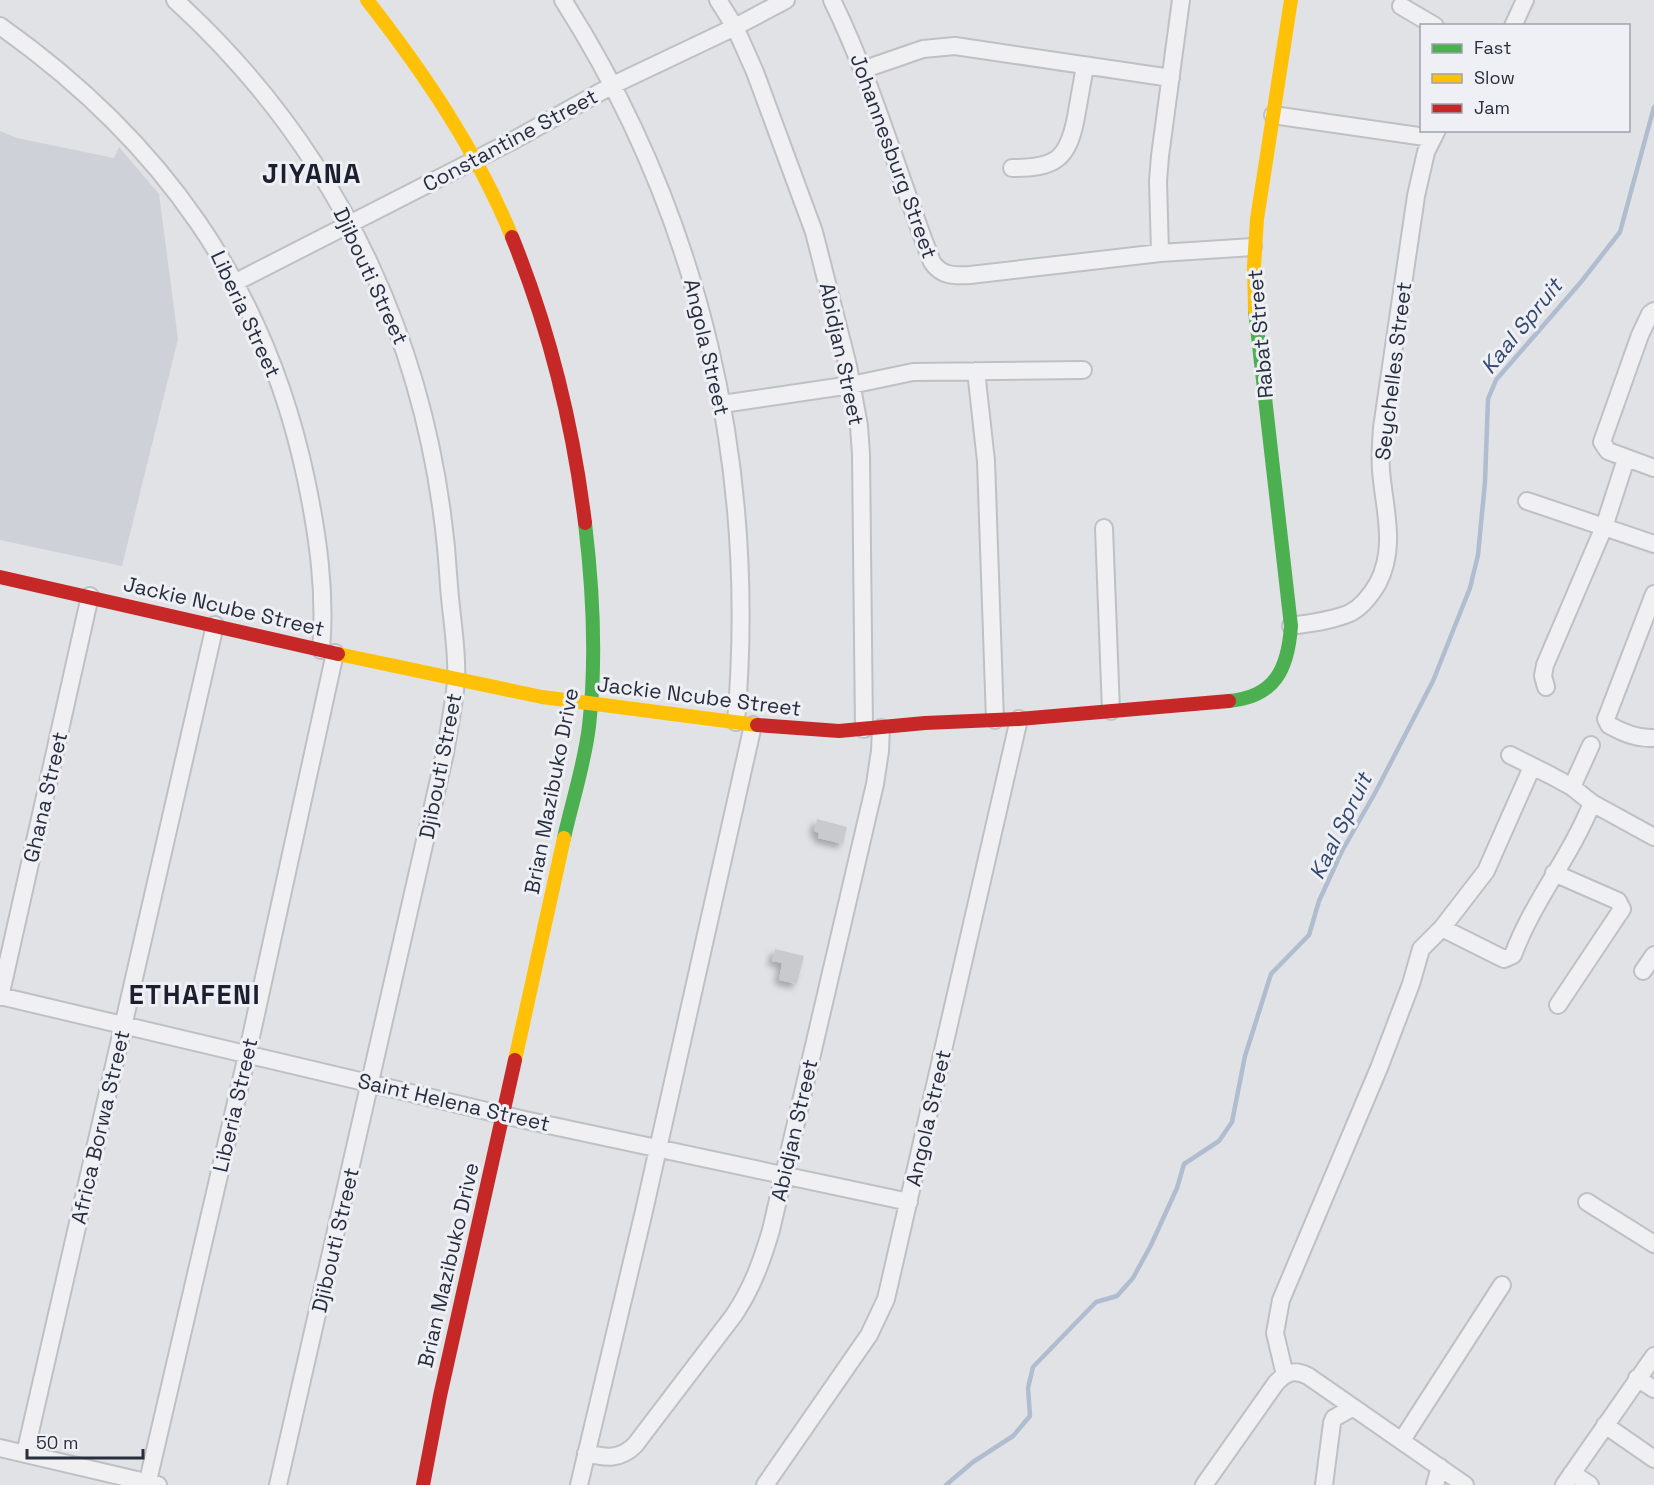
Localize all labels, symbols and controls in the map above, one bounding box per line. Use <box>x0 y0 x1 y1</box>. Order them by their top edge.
legend <box>1420 24 1630 132</box>
text: Fast <box>1474 36 1511 59</box>
street label: Johannesburg Street <box>844 50 944 262</box>
text: Slow <box>1474 66 1515 89</box>
street label: Constantine Street <box>418 83 602 197</box>
text: Jam <box>1474 96 1510 119</box>
district label: JIYANA <box>262 156 362 191</box>
street label: Djibouti Street <box>327 203 415 349</box>
street label: Liberia Street <box>205 246 287 382</box>
street label: Rabat Street <box>1241 268 1279 400</box>
water label: Kaal Spruit <box>1474 271 1569 379</box>
street label: Angola Street <box>678 276 736 418</box>
street label: Abidjan Street <box>814 280 870 428</box>
street label: Seychelles Street <box>1369 280 1417 462</box>
street label: Jackie Ncube Street <box>121 570 327 642</box>
street label: Jackie Ncube Street <box>595 670 803 722</box>
street label: Brian Mazibuko Drive <box>518 686 584 896</box>
street label: Djibouti Street <box>413 691 467 841</box>
street label: Ghana Street <box>17 729 73 865</box>
water label: Kaal Spruit <box>1302 767 1379 884</box>
district label: ETHAFENI <box>129 977 261 1012</box>
street label: Africa Borwa Street <box>65 1027 135 1227</box>
street label: Liberia Street <box>206 1035 264 1175</box>
street label: Angola Street <box>899 1047 957 1189</box>
street label: Abidjan Street <box>765 1056 823 1204</box>
street label: Saint Helena Street <box>355 1067 553 1137</box>
street label: Brian Mazibuko Drive <box>411 1160 485 1370</box>
street label: Djibouti Street <box>305 1165 365 1315</box>
scale bar <box>27 1422 142 1460</box>
text: 50 m <box>36 1431 78 1454</box>

